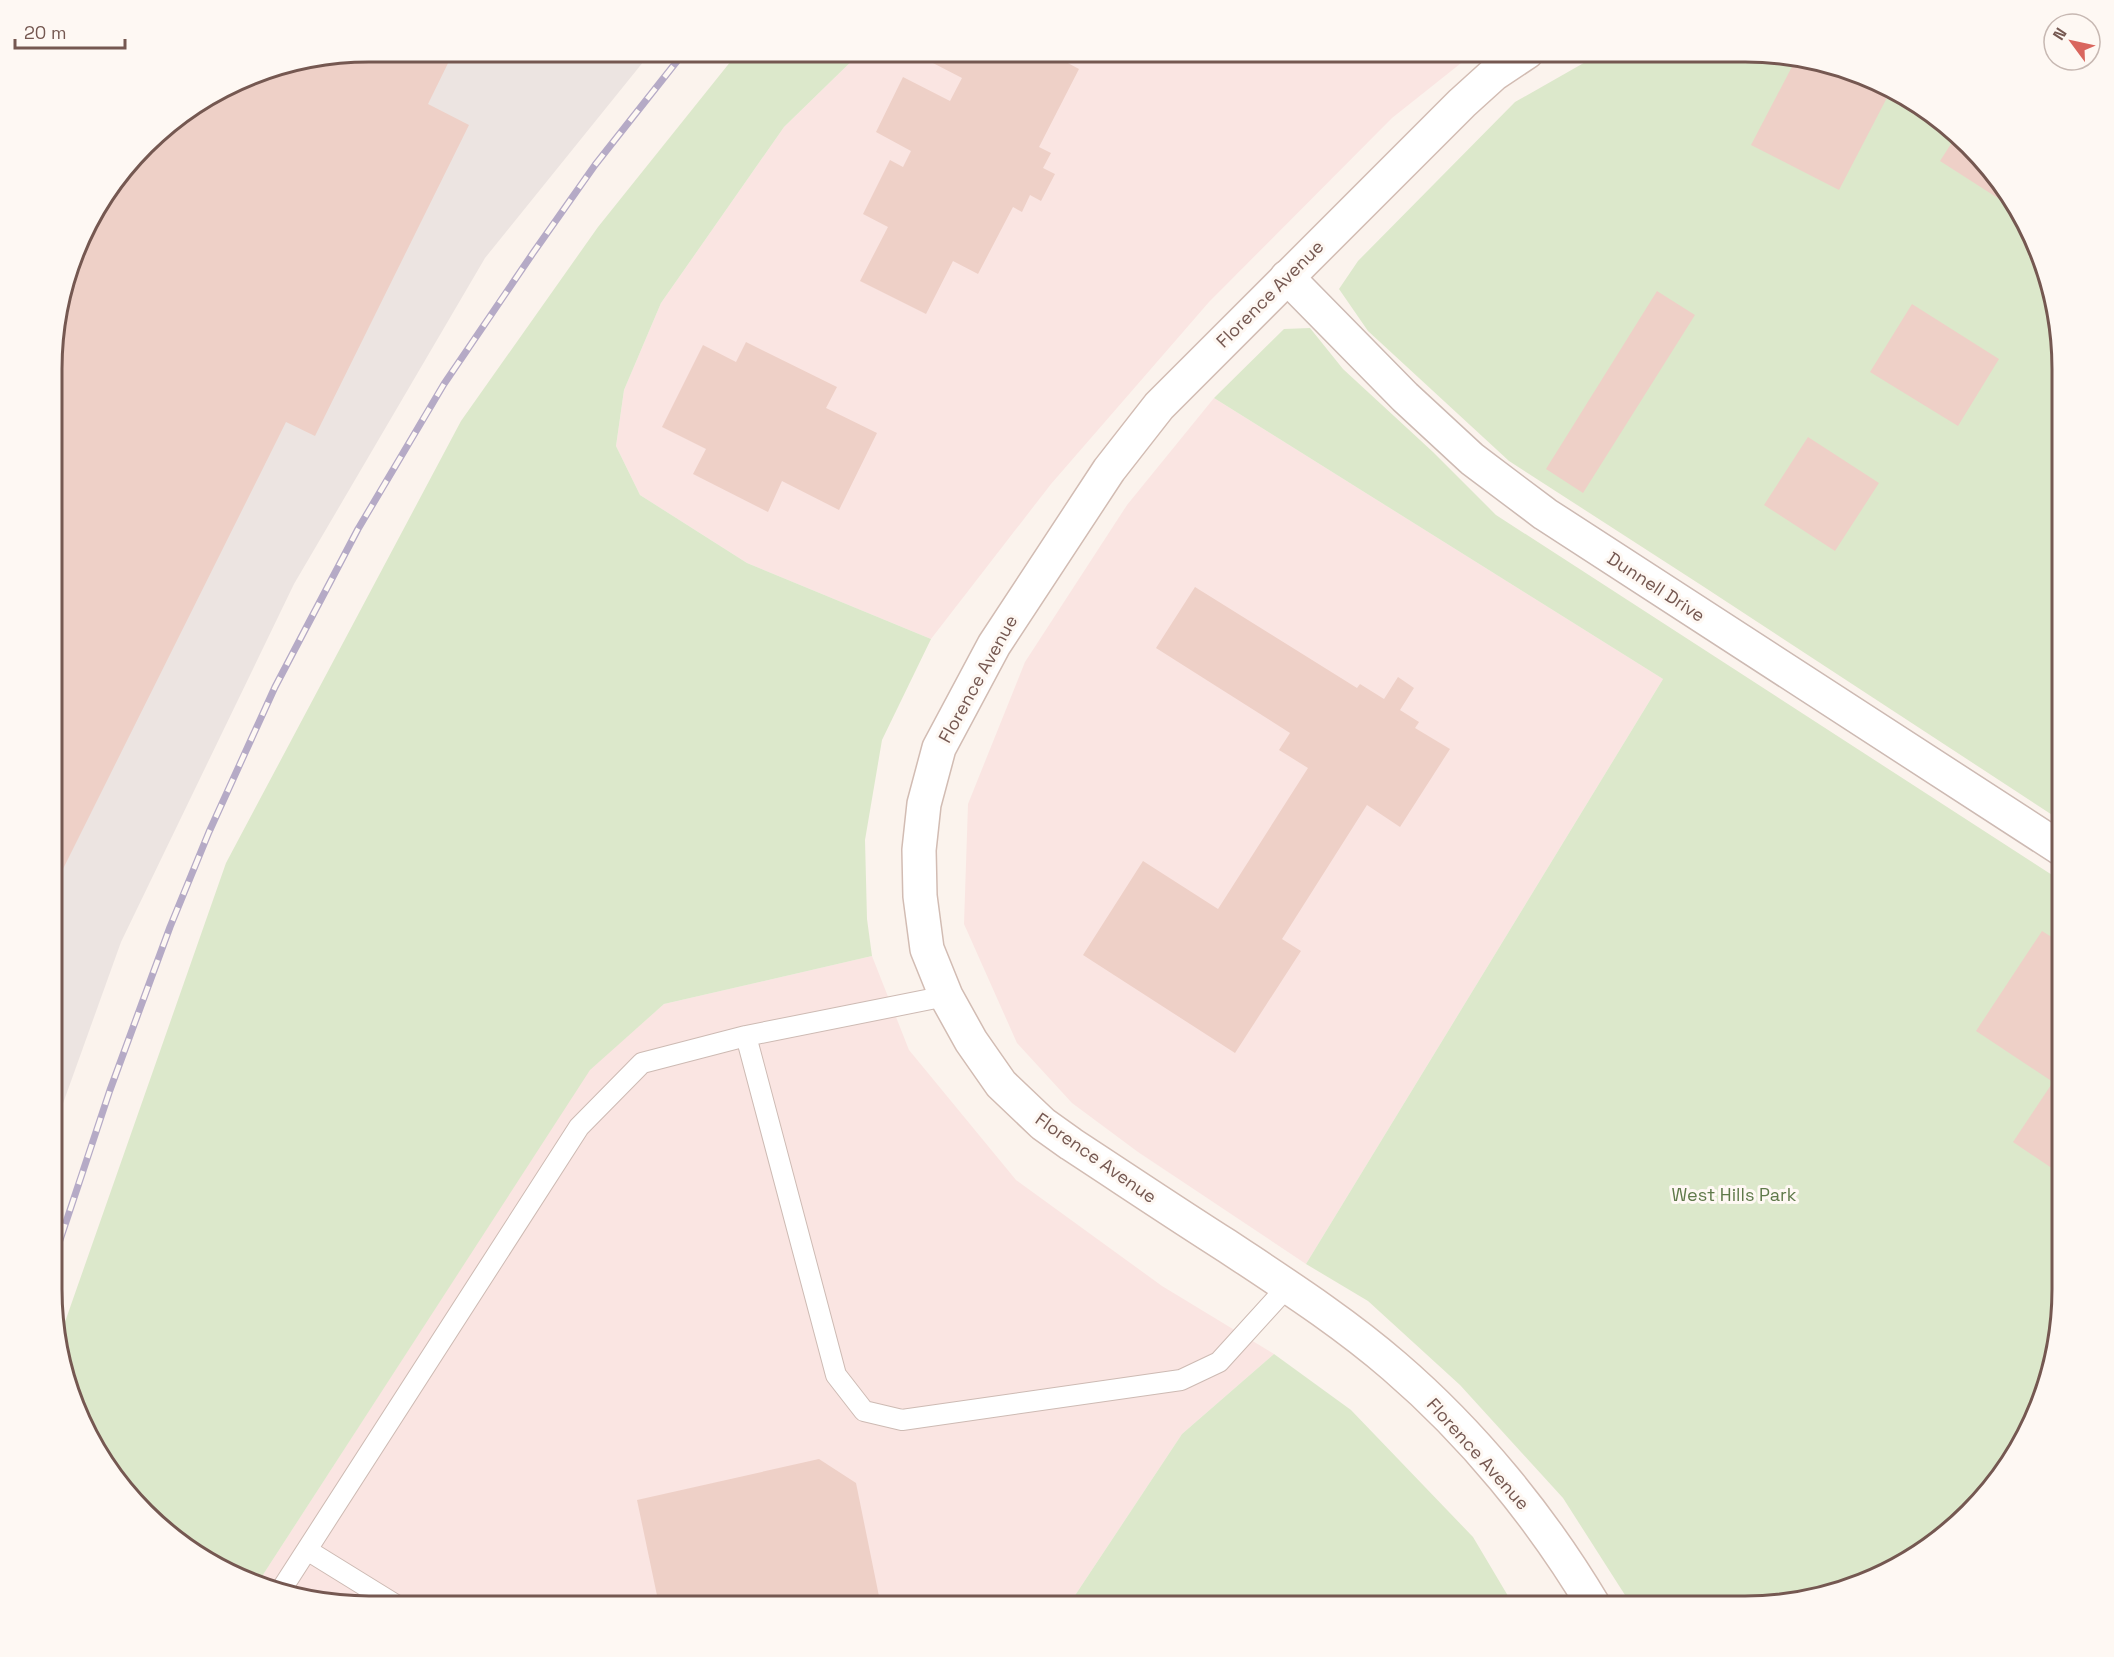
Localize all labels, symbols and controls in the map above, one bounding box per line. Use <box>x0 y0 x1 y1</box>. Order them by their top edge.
scale bar <box>15 12 124 50</box>
north arrow <box>2042 12 2102 72</box>
text: 20 m <box>24 21 67 44</box>
text: N <box>2048 24 2072 44</box>
street label: Florence Avenue <box>1211 235 1328 352</box>
street label: Dunnell Drive <box>1603 546 1710 627</box>
street label: Florence Avenue <box>933 611 1022 747</box>
street label: Florence Avenue <box>1031 1107 1161 1208</box>
park label: West Hills Park <box>1672 1183 1797 1206</box>
street label: Florence Avenue <box>1422 1393 1535 1514</box>

